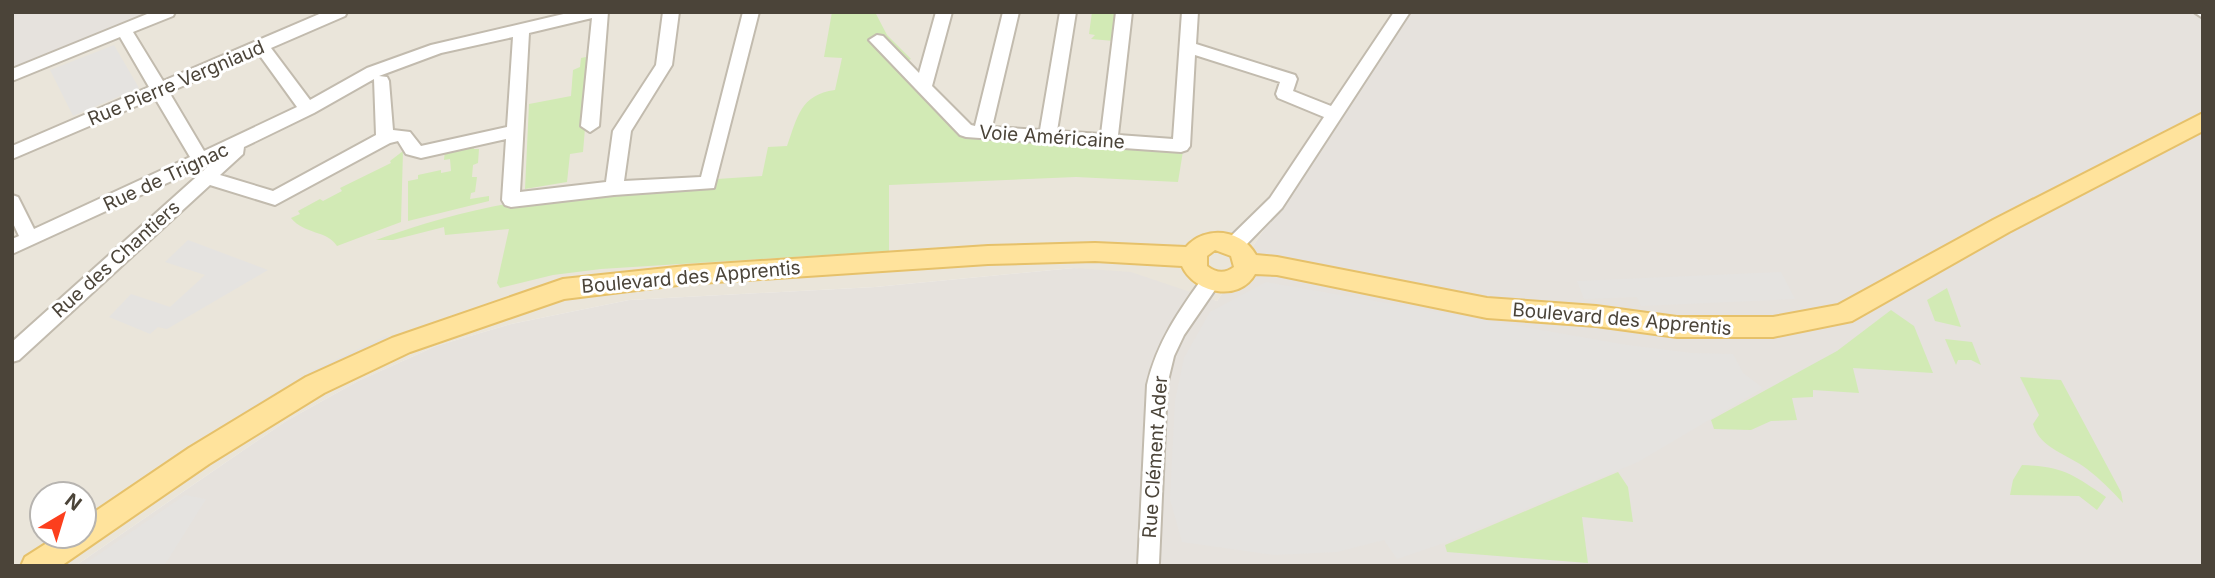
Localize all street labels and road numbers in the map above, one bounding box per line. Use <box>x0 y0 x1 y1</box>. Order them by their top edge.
street label: Rue Pierre Vergniaud <box>84 35 268 131</box>
street label: Voie Américaine <box>978 120 1126 154</box>
street label: Rue de Trignac <box>100 138 232 216</box>
street label: Rue des Chantiers <box>47 196 185 322</box>
street label: Boulevard des Apprentis <box>580 256 802 298</box>
street label: Boulevard des Apprentis <box>1511 298 1733 340</box>
street label: Rue Clément Ader <box>1138 375 1172 539</box>

